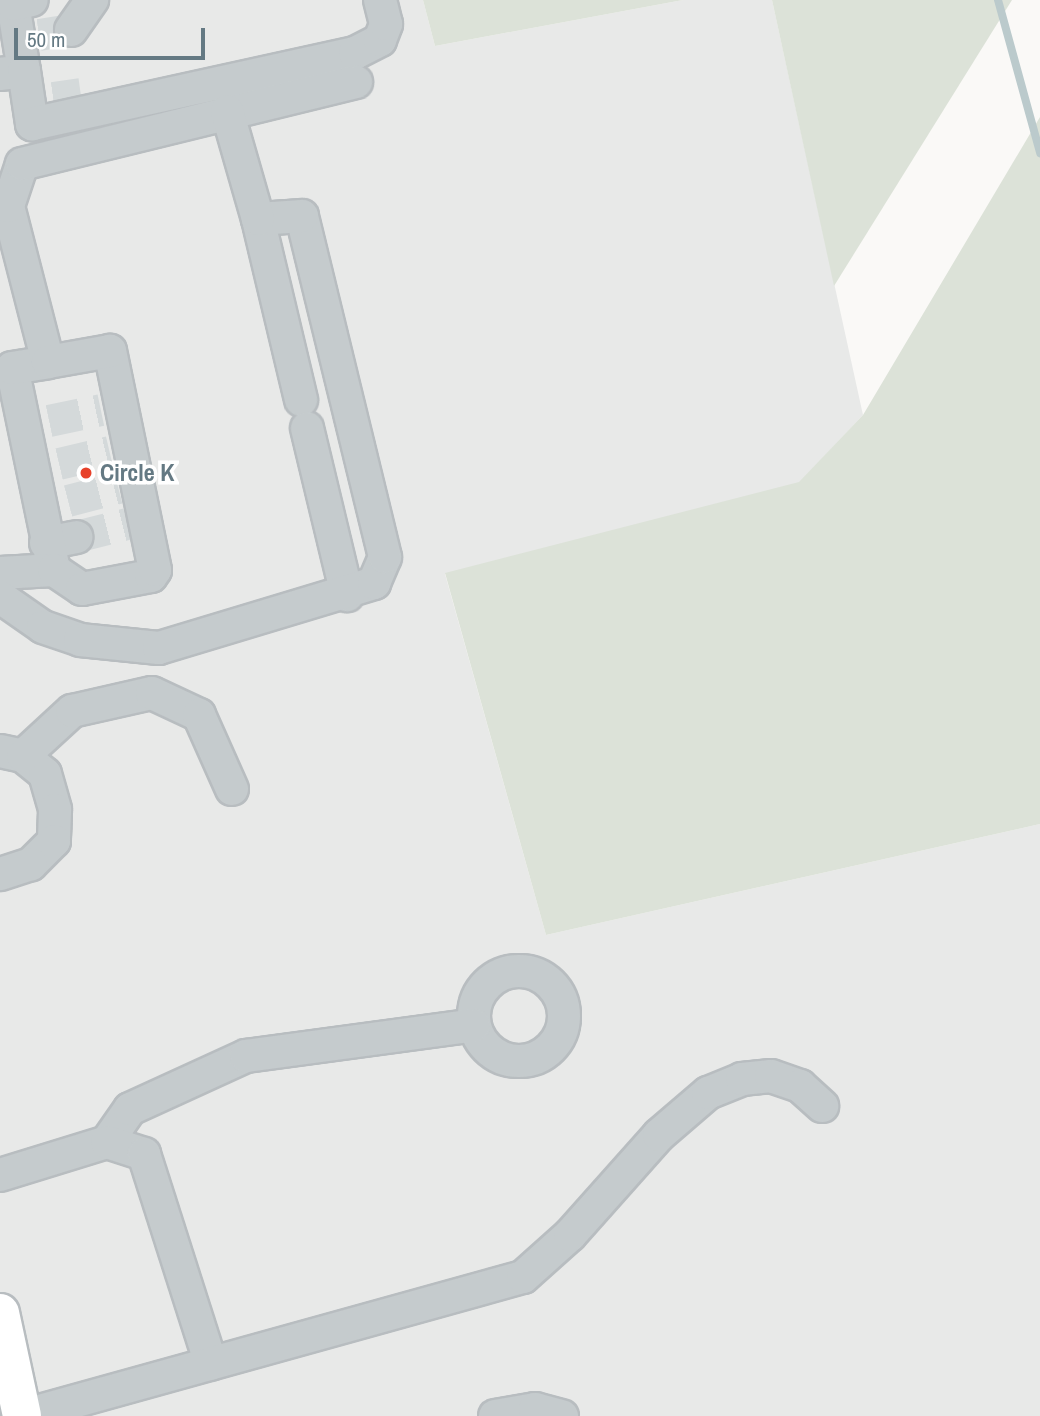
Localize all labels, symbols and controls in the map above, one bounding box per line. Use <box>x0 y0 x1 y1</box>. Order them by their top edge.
scale bar <box>18 14 208 58</box>
text: 50 m <box>27 25 65 54</box>
place label: Circle K <box>100 459 174 487</box>
marker: Circle K <box>78 465 94 481</box>

